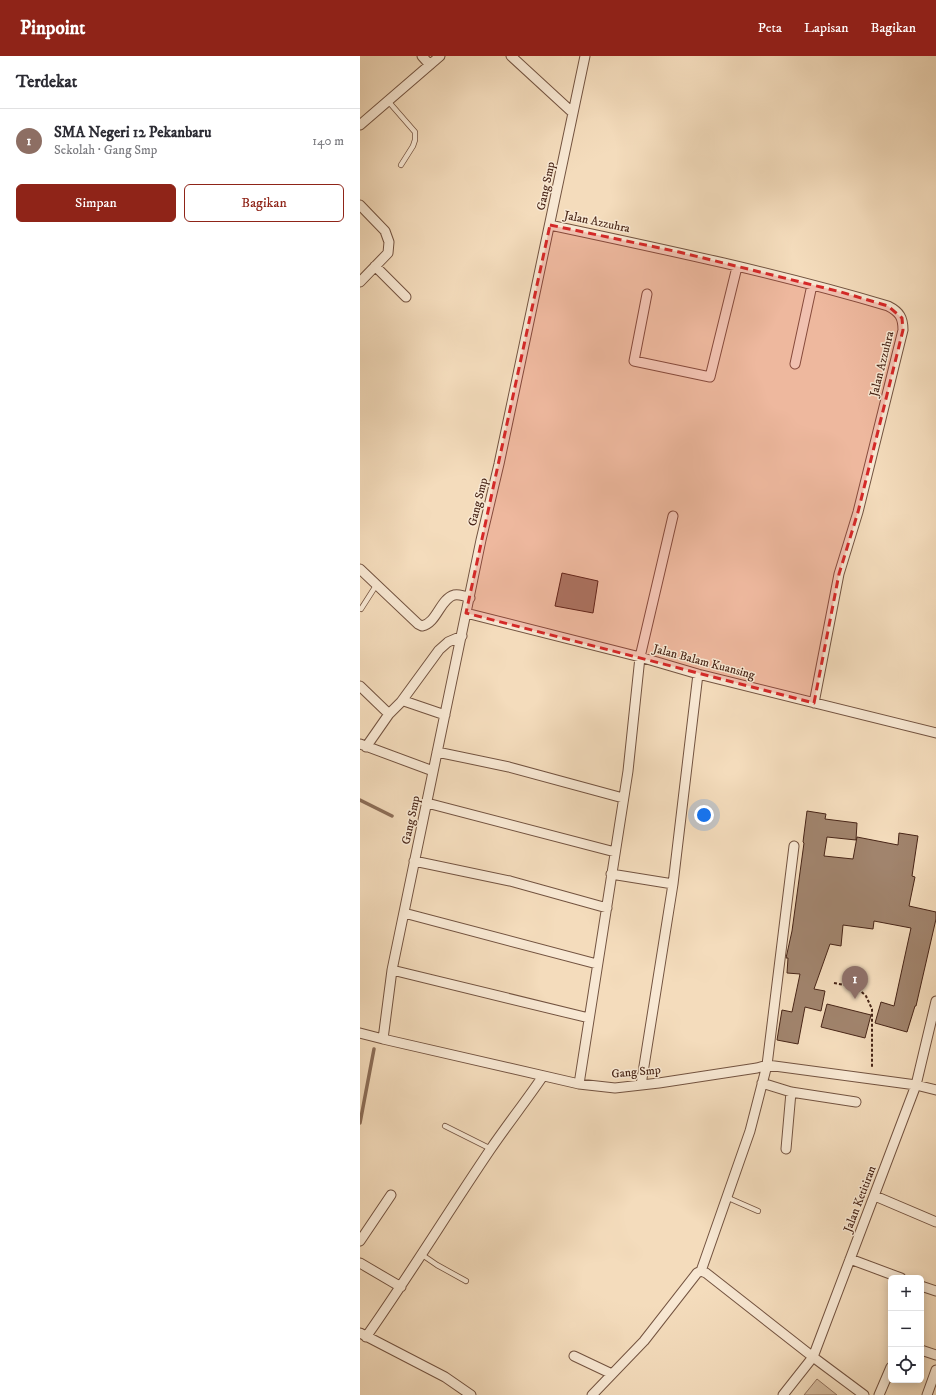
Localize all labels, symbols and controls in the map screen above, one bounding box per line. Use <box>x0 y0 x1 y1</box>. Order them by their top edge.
text: Pinpoint <box>20 17 85 40</box>
text: Peta <box>758 19 782 37</box>
text: Lapisan <box>804 19 849 37</box>
text: Bagikan <box>871 19 916 37</box>
text: Terdekat <box>16 71 77 93</box>
text: SMA Negeri 12 Pekanbaru <box>54 123 211 142</box>
text: 1 <box>27 133 31 149</box>
text: 140 m <box>312 133 344 149</box>
text: Sekolah · Gang Smp <box>54 142 157 158</box>
street label: Gang Smp <box>534 160 558 212</box>
button: Simpan <box>16 184 176 222</box>
button: Bagikan <box>184 184 344 222</box>
street label: Jalan Azzuhra <box>562 208 632 236</box>
street label: Jalan Azzuhra <box>866 329 898 399</box>
street label: Gang Smp <box>465 476 491 528</box>
street label: Jalan Balam Kuansing <box>650 641 757 683</box>
street label: Gang Smp <box>399 794 423 846</box>
your location <box>694 805 714 825</box>
pin: 1 <box>842 966 868 999</box>
street label: Gang Smp <box>611 1062 661 1082</box>
street label: Jalan Ketitiran <box>840 1163 880 1235</box>
map controls <box>888 1275 924 1383</box>
button: + <box>888 1275 924 1311</box>
button: − <box>888 1311 924 1347</box>
button: locate <box>888 1347 924 1383</box>

